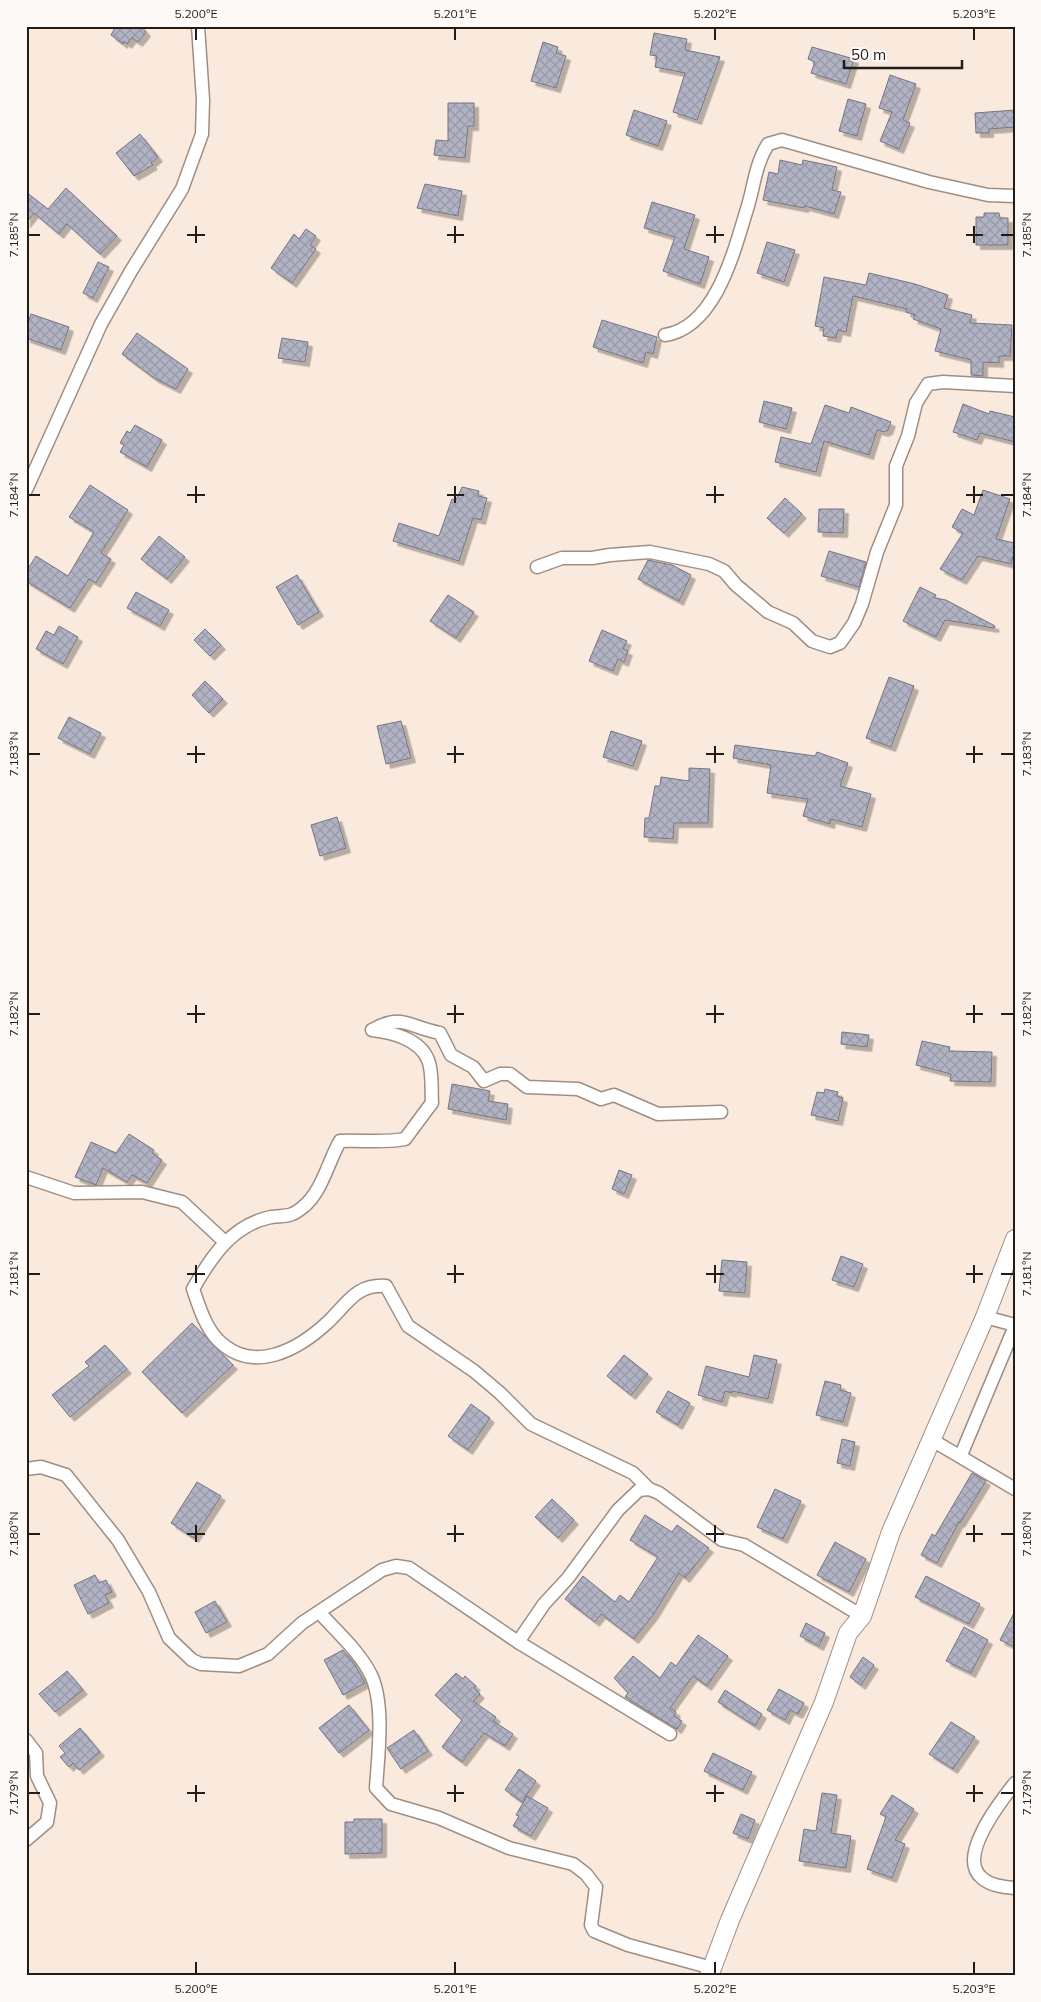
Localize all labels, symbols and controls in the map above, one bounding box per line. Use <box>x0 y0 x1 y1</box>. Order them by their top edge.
text: 5.200°E <box>174 6 218 21</box>
text: 5.201°E <box>433 6 477 21</box>
text: 5.202°E <box>693 6 737 21</box>
text: 5.203°E <box>952 6 996 21</box>
scale bar <box>844 38 961 70</box>
text: 50 m <box>851 45 886 64</box>
text: 7.185°N <box>6 213 21 257</box>
text: 7.185°N <box>1019 213 1034 257</box>
text: 7.184°N <box>6 473 21 517</box>
text: 7.184°N <box>1019 473 1034 517</box>
text: 7.183°N <box>6 732 21 776</box>
text: 7.183°N <box>1019 732 1034 776</box>
text: 7.182°N <box>6 992 21 1036</box>
text: 7.182°N <box>1019 992 1034 1036</box>
text: 7.181°N <box>6 1252 21 1296</box>
text: 7.181°N <box>1019 1252 1034 1296</box>
text: 7.180°N <box>6 1512 21 1556</box>
text: 7.180°N <box>1019 1512 1034 1556</box>
text: 7.179°N <box>6 1771 21 1815</box>
text: 7.179°N <box>1019 1771 1034 1815</box>
text: 5.200°E <box>174 1981 218 1996</box>
text: 5.201°E <box>433 1981 477 1996</box>
text: 5.202°E <box>693 1981 737 1996</box>
text: 5.203°E <box>952 1981 996 1996</box>

